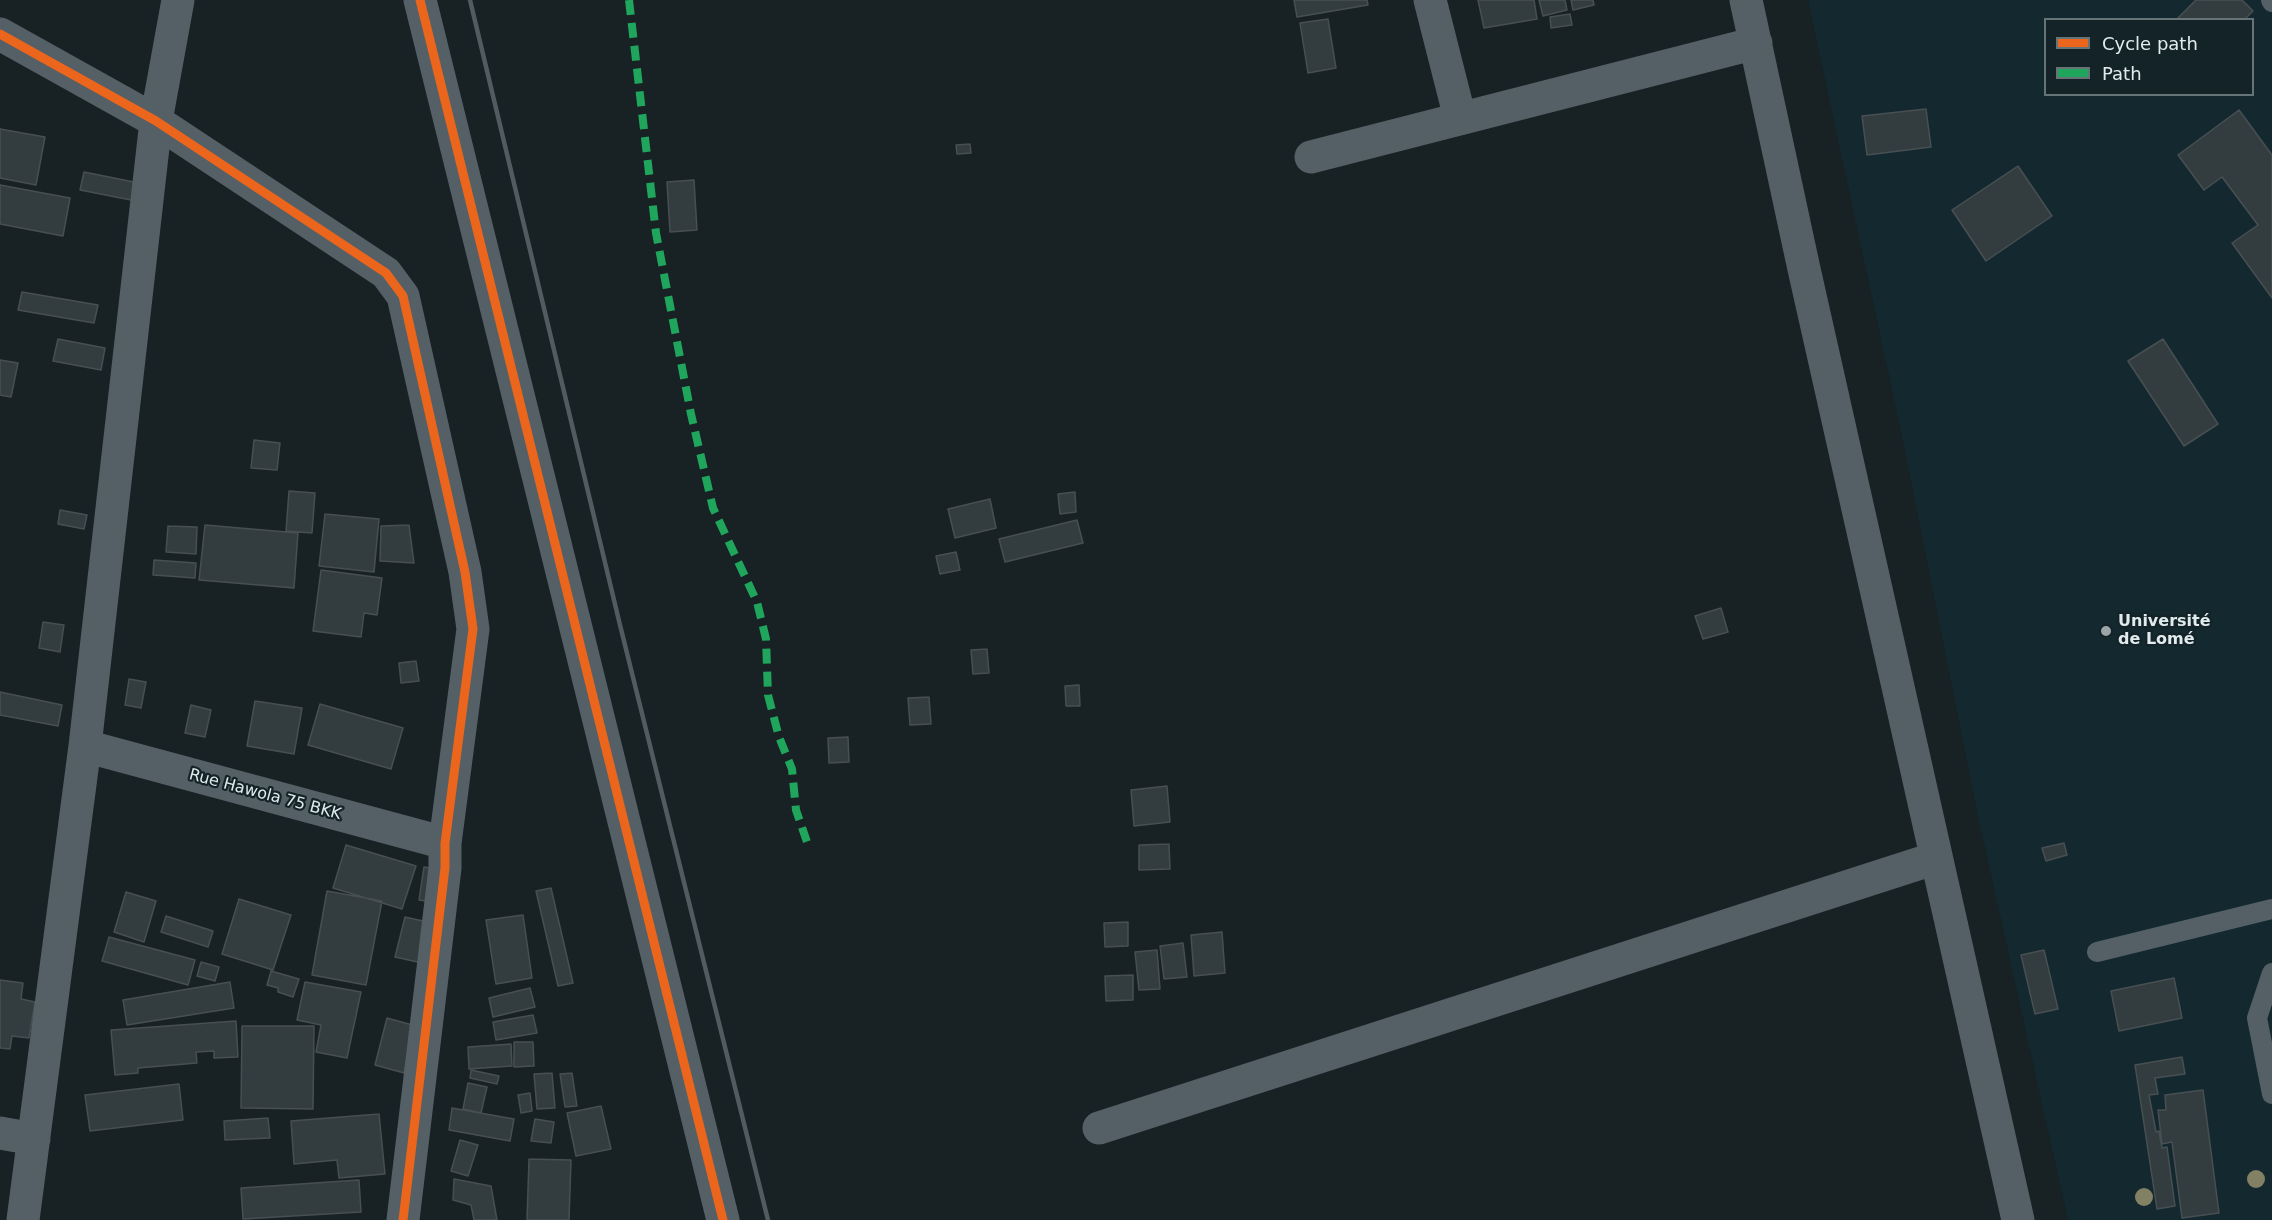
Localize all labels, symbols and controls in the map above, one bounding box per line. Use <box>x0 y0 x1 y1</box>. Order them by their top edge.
legend <box>2044 18 2254 96</box>
text: Cycle path <box>2102 33 2198 54</box>
text: Path <box>2102 63 2142 84</box>
place label: Université de Lomé <box>2118 612 2211 650</box>
marker: Université de Lomé <box>2099 624 2113 638</box>
street label: Rue Hawola 75 BKK <box>187 765 343 825</box>

